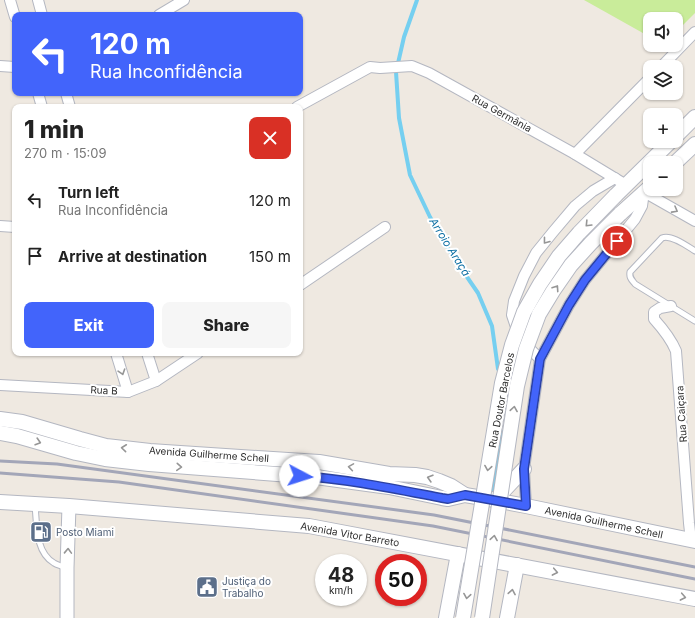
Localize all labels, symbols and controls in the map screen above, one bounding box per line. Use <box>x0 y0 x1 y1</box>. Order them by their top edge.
map controls <box>643 12 683 196</box>
button: sound <box>643 12 683 52</box>
text: 120 m <box>90 27 171 61</box>
icon: left <box>24 28 76 80</box>
button: layers <box>643 60 683 100</box>
text: Rua Inconfidência <box>90 61 243 82</box>
street label: Rua Germânia <box>470 92 534 134</box>
button: + <box>643 108 683 148</box>
text: 1 min <box>24 115 84 144</box>
button: close <box>249 117 291 159</box>
text: 270 m · 15:09 <box>24 145 107 161</box>
button: − <box>643 156 683 196</box>
text: Turn left <box>58 183 119 202</box>
icon: left <box>24 189 46 211</box>
text: 120 m <box>249 191 291 210</box>
text: Rua Inconfidência <box>58 202 168 218</box>
one-way arrow <box>671 205 678 212</box>
water label: Arroio Araçá <box>426 214 474 279</box>
one-way arrow <box>585 219 593 227</box>
pin <box>600 224 634 258</box>
icon: arrive <box>606 230 628 252</box>
one-way arrow <box>543 237 550 244</box>
icon: arrive <box>24 245 46 267</box>
text: Arrive at destination <box>58 247 207 266</box>
text: 150 m <box>249 247 291 266</box>
one-way arrow <box>551 285 558 292</box>
button: Exit <box>24 302 154 348</box>
button: Share <box>162 302 291 348</box>
street label: Rua Doutor Barcelos <box>486 351 516 449</box>
one-way arrow <box>117 369 126 376</box>
street label: Rua B <box>90 383 118 397</box>
street label: Rua Caiçara <box>673 385 689 443</box>
one-way arrow <box>509 406 518 413</box>
one-way arrow <box>34 437 41 446</box>
one-way arrow <box>121 443 127 452</box>
street label: Avenida Guilherme Schell <box>149 444 269 464</box>
position arrow <box>279 455 321 497</box>
one-way arrow <box>176 462 182 471</box>
one-way arrow <box>348 463 354 472</box>
one-way arrow <box>484 465 493 471</box>
one-way arrow <box>427 474 434 483</box>
street label: Avenida Guilherme Schell <box>544 504 664 540</box>
fuel station icon: Posto Miami <box>28 519 54 545</box>
street label: Avenida Vitor Barreto <box>300 519 400 549</box>
place label: Posto Miami <box>56 526 114 538</box>
one-way arrow <box>489 535 498 541</box>
one-way arrow <box>64 548 72 554</box>
speed limit sign: 50 <box>375 554 427 606</box>
text: 48 <box>328 563 354 587</box>
one-way arrow <box>552 568 558 576</box>
public building icon: Justiça do Trabalho <box>194 574 220 600</box>
place label: Justiça do Trabalho <box>222 575 271 599</box>
text: km/h <box>329 584 353 596</box>
one-way arrow <box>507 588 516 595</box>
one-way arrow <box>680 592 686 601</box>
one-way arrow <box>463 593 472 599</box>

